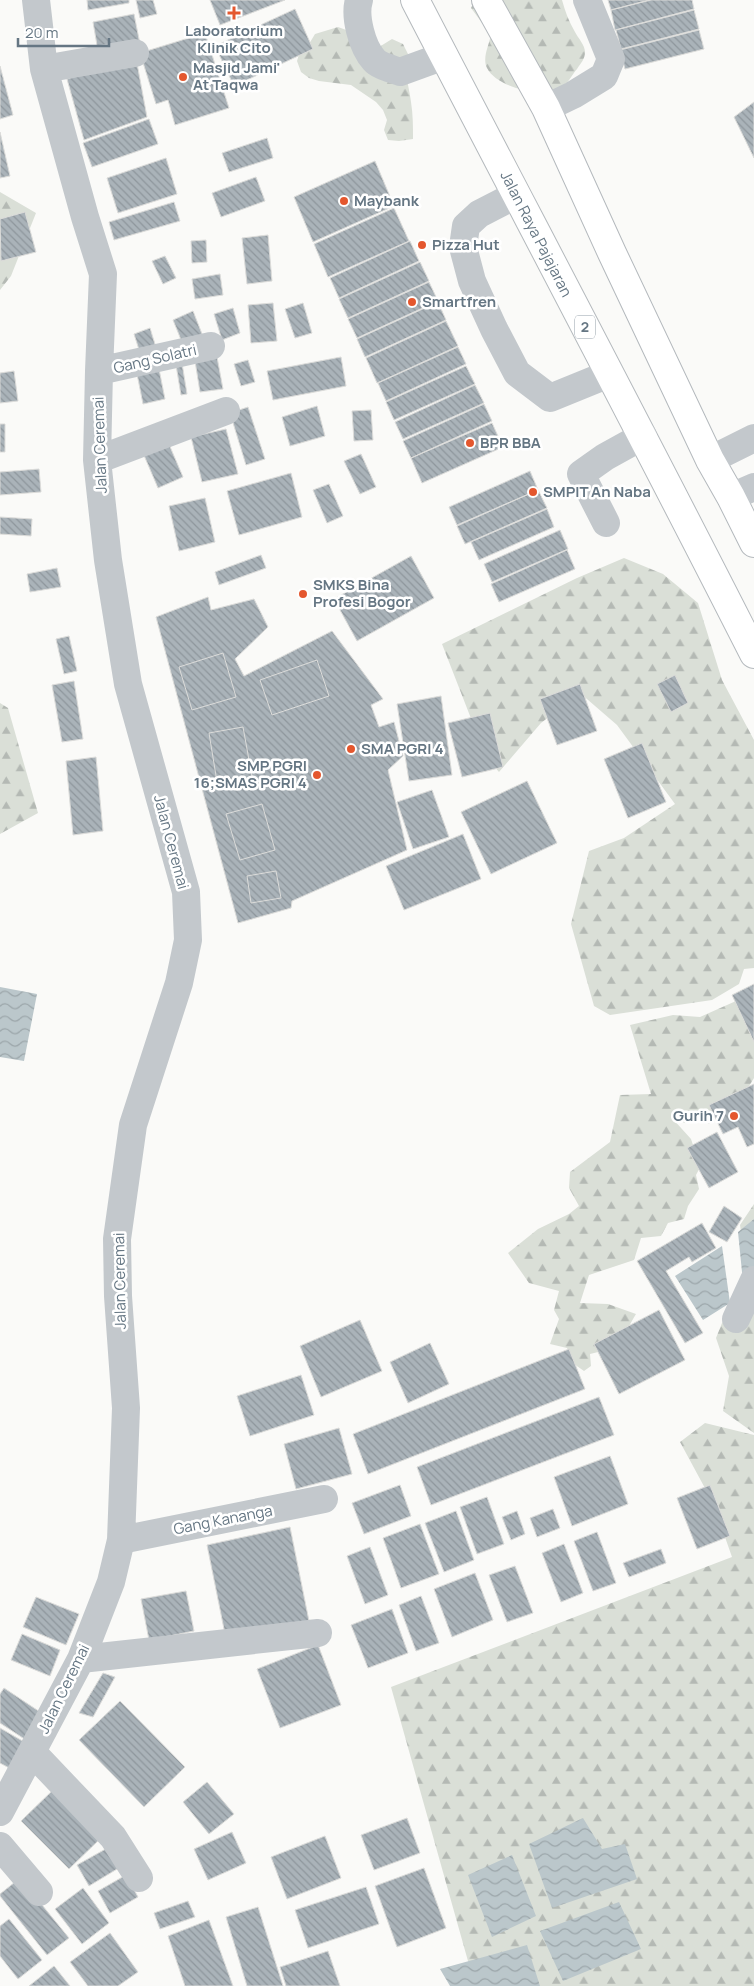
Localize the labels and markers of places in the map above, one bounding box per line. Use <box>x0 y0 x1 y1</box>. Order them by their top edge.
marker: Laboratorium Klinik Cito <box>227 6 241 20</box>
place label: Laboratorium Klinik Cito <box>185 20 283 58</box>
place label: Masjid Jami' At Taqwa <box>193 57 280 95</box>
marker: Masjid Jami' At Taqwa <box>177 71 189 83</box>
place label: Maybank <box>354 190 420 211</box>
marker: Maybank <box>338 195 350 207</box>
place label: Pizza Hut <box>432 234 500 255</box>
marker: Pizza Hut <box>416 239 428 251</box>
place label: Smartfren <box>422 291 496 312</box>
marker: Smartfren <box>406 296 418 308</box>
place label: BPR BBA <box>480 432 541 453</box>
marker: BPR BBA <box>464 437 476 449</box>
place label: SMPIT An Naba <box>543 481 651 502</box>
marker: SMPIT An Naba <box>527 486 539 498</box>
place label: SMKS Bina Profesi Bogor <box>313 574 411 612</box>
marker: SMKS Bina Profesi Bogor <box>297 588 309 600</box>
place label: SMA PGRI 4 <box>361 738 444 759</box>
marker: SMA PGRI 4 <box>345 743 357 755</box>
place label: SMP PGRI 16;SMAS PGRI 4 <box>194 755 307 793</box>
marker: SMP PGRI 16;SMAS PGRI 4 <box>311 769 323 781</box>
place label: Gurih 7 <box>673 1105 724 1126</box>
marker: Gurih 7 <box>728 1110 740 1122</box>

